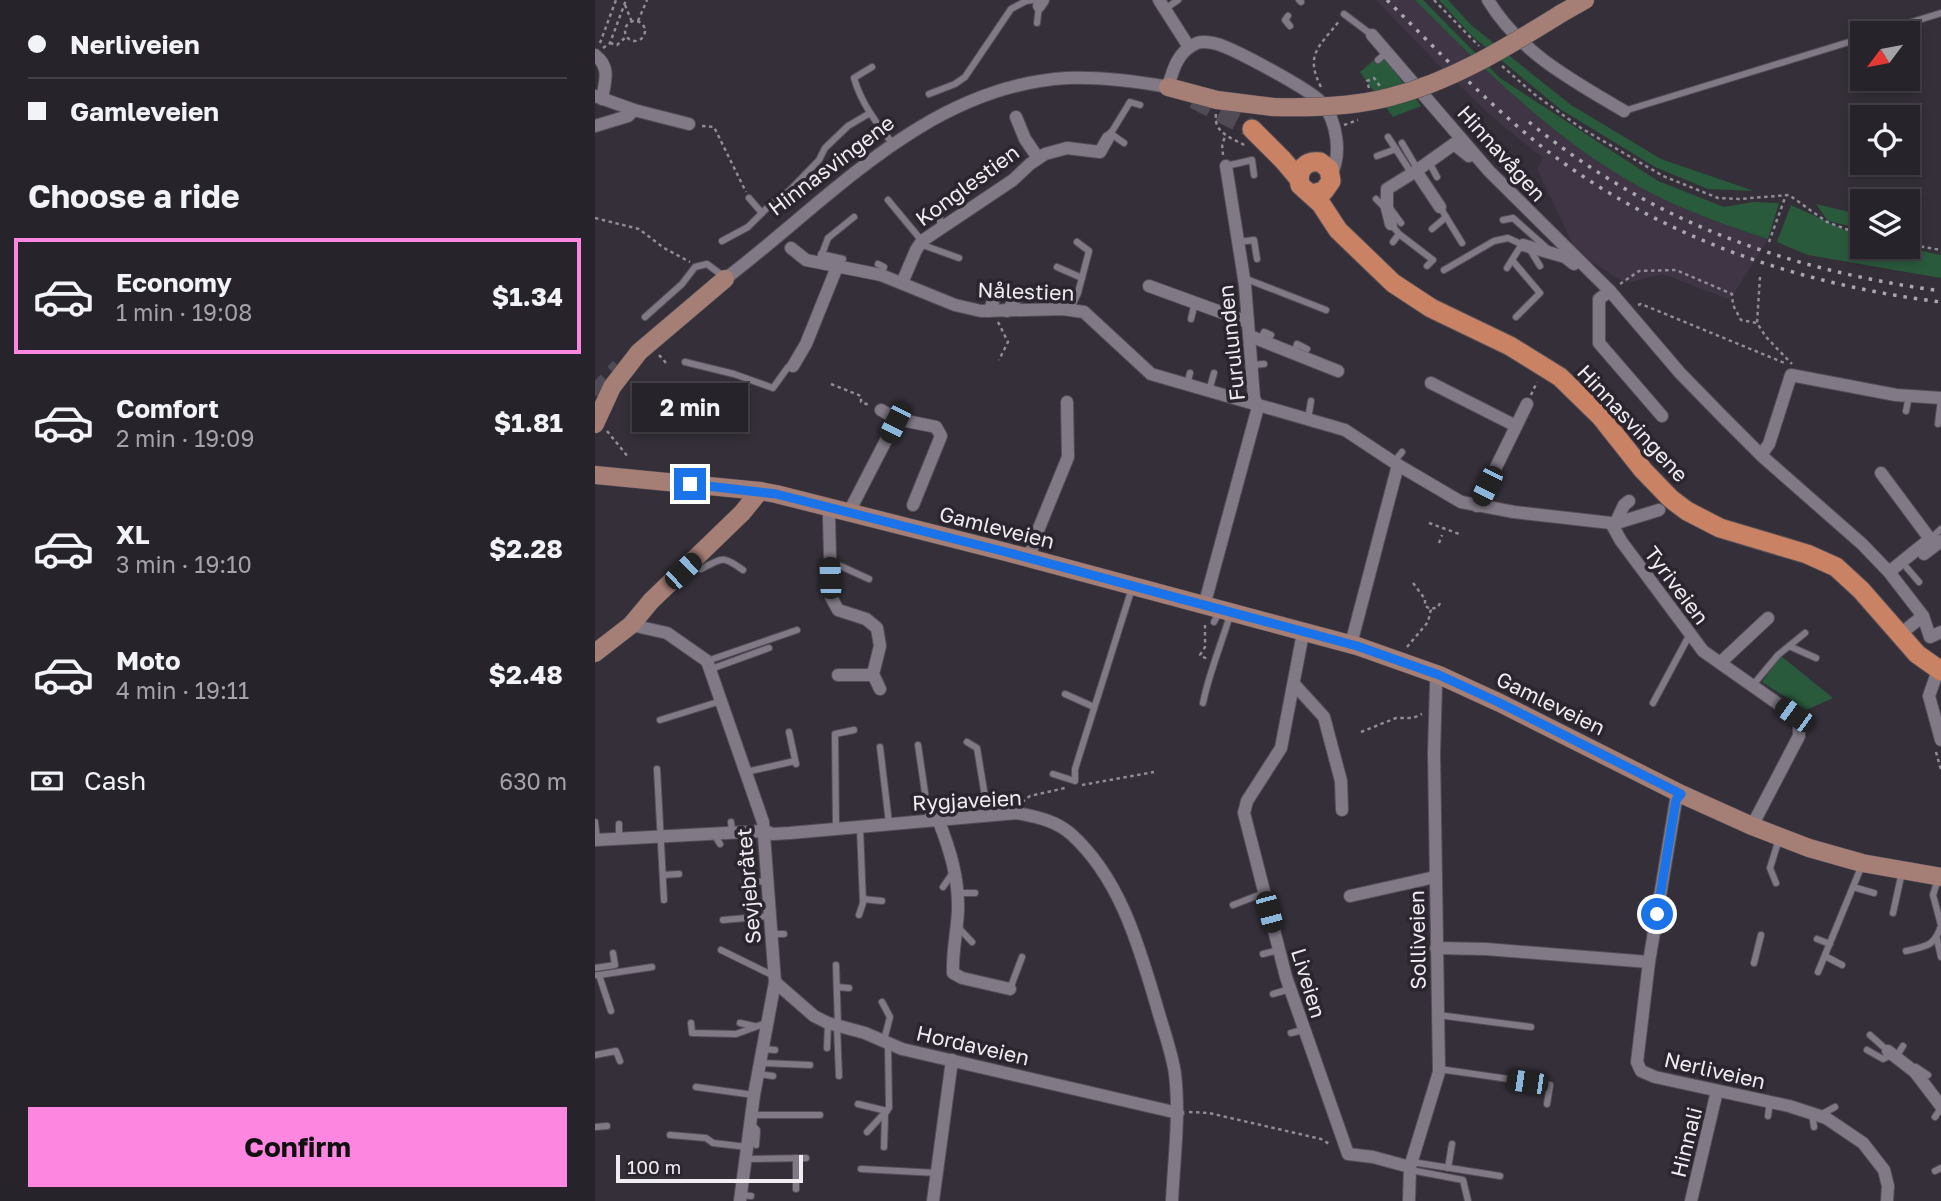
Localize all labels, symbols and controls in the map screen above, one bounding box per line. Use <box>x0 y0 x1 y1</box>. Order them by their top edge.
north arrow <box>1850 21 1920 91</box>
map controls <box>1850 21 1920 259</box>
text: Nerliveien <box>70 29 200 60</box>
text: Gamleveien <box>70 96 219 127</box>
street label: Hinnavågen <box>1452 100 1552 206</box>
button: locate <box>1850 105 1920 175</box>
street label: Hinnasvingene <box>763 109 899 221</box>
street label: Konglestien <box>910 139 1024 231</box>
text: Choose a ride <box>28 177 240 215</box>
button: layers <box>1850 189 1920 259</box>
icon: car <box>32 265 95 328</box>
text: Economy <box>116 267 232 298</box>
street label: Nålestien <box>977 276 1075 306</box>
text: $1.34 <box>492 281 563 312</box>
street label: Furulunden <box>1212 284 1250 402</box>
text: 1 min · 19:08 <box>116 298 252 326</box>
street label: Hinnasvingene <box>1572 359 1694 487</box>
callout: 2 min <box>632 382 748 432</box>
icon: car <box>32 391 95 454</box>
text: Comfort <box>116 393 219 424</box>
text: 2 min <box>660 393 720 421</box>
car <box>877 400 914 446</box>
text: $1.81 <box>494 407 563 438</box>
text: 2 min · 19:09 <box>116 424 254 452</box>
car <box>1469 463 1506 509</box>
route end <box>674 468 706 500</box>
street label: Gamleveien <box>937 500 1057 554</box>
icon: car <box>32 517 95 580</box>
text: XL <box>116 519 150 550</box>
text: $2.28 <box>489 533 563 564</box>
street label: Tyriveien <box>1639 541 1715 629</box>
car <box>661 549 706 593</box>
text: 3 min · 19:10 <box>116 550 252 578</box>
car <box>819 557 842 599</box>
icon: car <box>32 643 95 706</box>
text: Moto <box>116 645 181 676</box>
text: $2.48 <box>489 659 563 690</box>
street label: Gamleveien <box>1492 665 1610 741</box>
text: 4 min · 19:11 <box>116 676 249 704</box>
car <box>1771 694 1818 736</box>
icon: cash <box>28 762 66 800</box>
text: Cash <box>84 765 146 796</box>
text: 630 m <box>499 767 567 795</box>
street label: Rygjaveien <box>911 784 1023 816</box>
street label: Sevjebråtet <box>730 827 766 945</box>
car <box>1254 889 1285 935</box>
street label: Solliveien <box>1403 890 1431 990</box>
route start <box>1641 898 1673 930</box>
street label: Liveien <box>1286 945 1332 1021</box>
street label: Hordaveien <box>914 1019 1032 1071</box>
street label: Nerliveien <box>1662 1046 1768 1094</box>
car <box>1505 1069 1550 1095</box>
street label: Hinnali <box>1665 1104 1707 1180</box>
button: Confirm <box>28 1107 567 1187</box>
scale bar <box>616 1152 803 1184</box>
text: 100 m <box>627 1155 681 1178</box>

